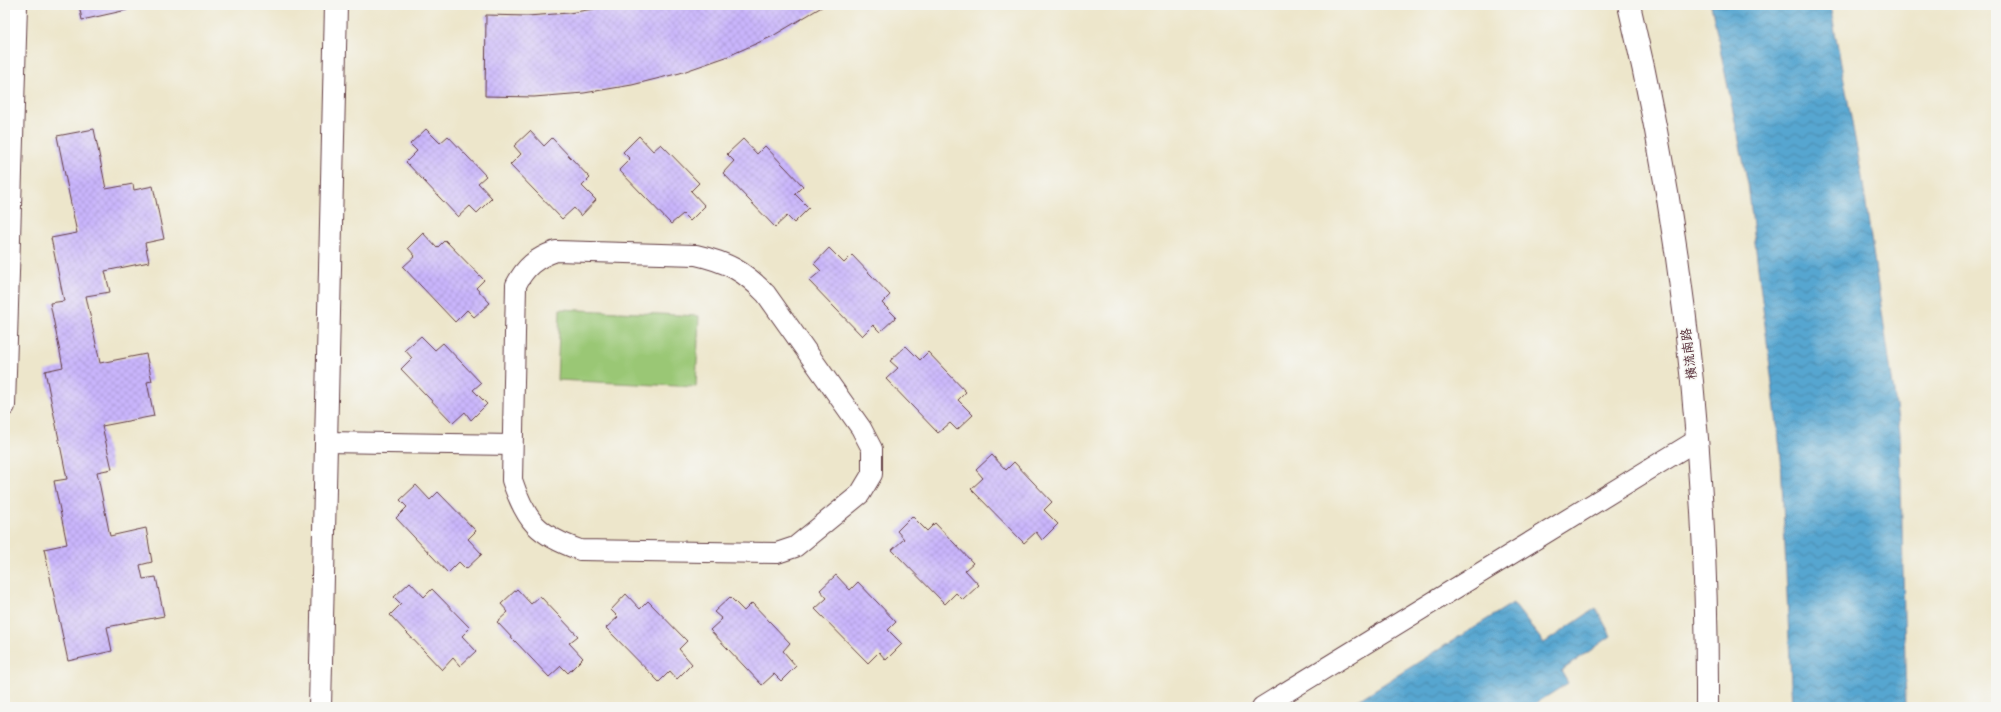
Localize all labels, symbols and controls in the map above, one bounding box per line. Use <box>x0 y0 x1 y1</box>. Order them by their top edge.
street label: 横流南路 <box>1678 327 1699 381</box>

